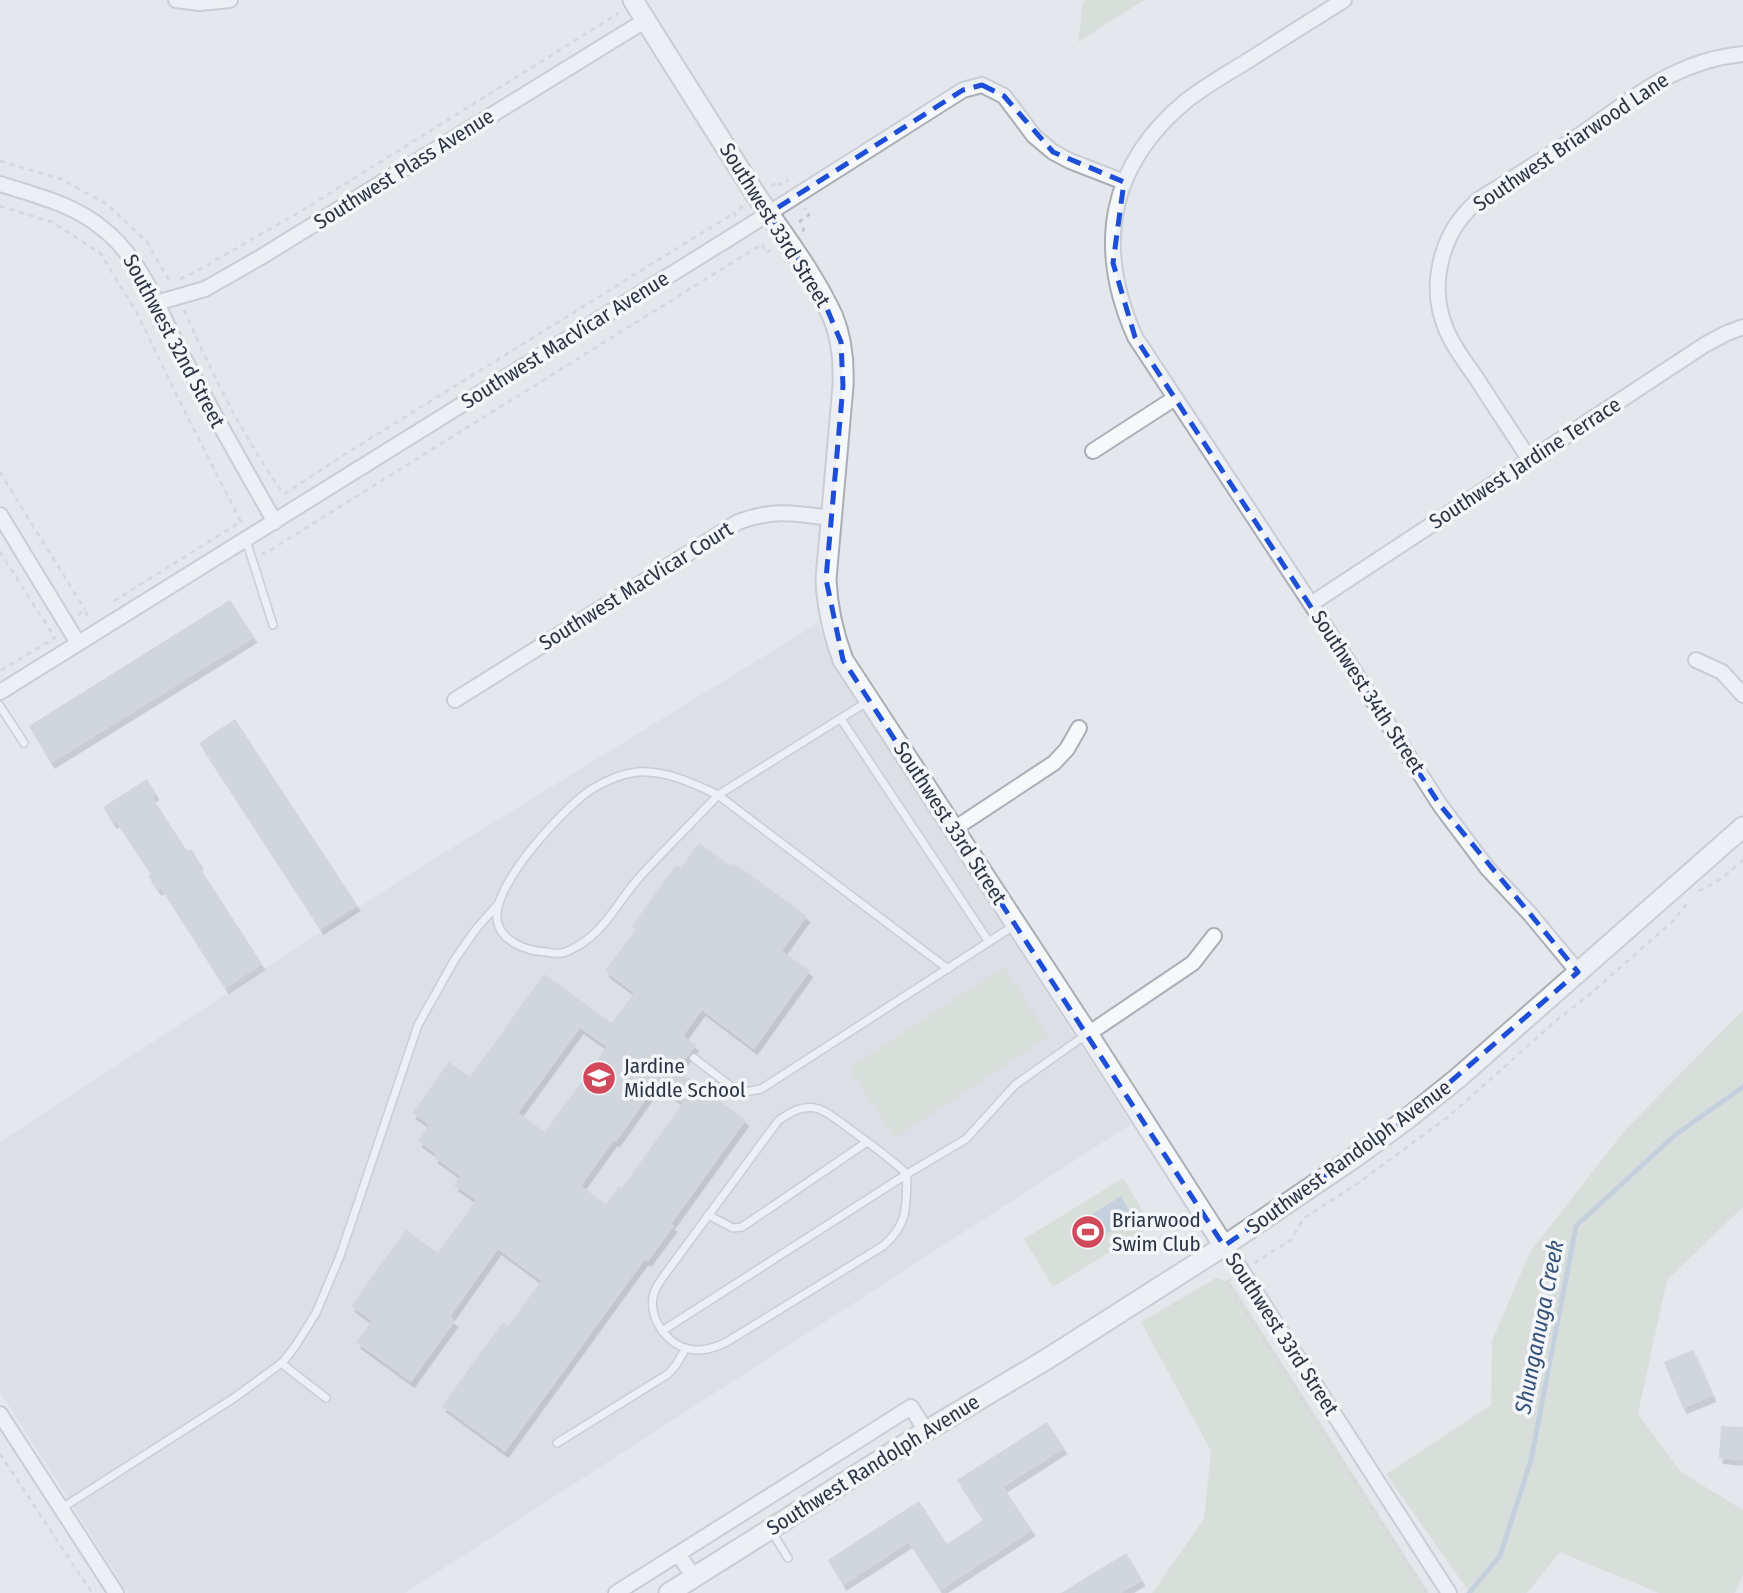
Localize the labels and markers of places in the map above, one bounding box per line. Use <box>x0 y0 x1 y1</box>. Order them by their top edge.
place label: Jardine Middle School <box>624 1053 746 1103</box>
school or university icon: Jardine Middle School <box>580 1059 618 1097</box>
place label: Briarwood Swim Club <box>1112 1207 1201 1257</box>
sports icon: Briarwood Swim Club <box>1069 1213 1107 1251</box>

